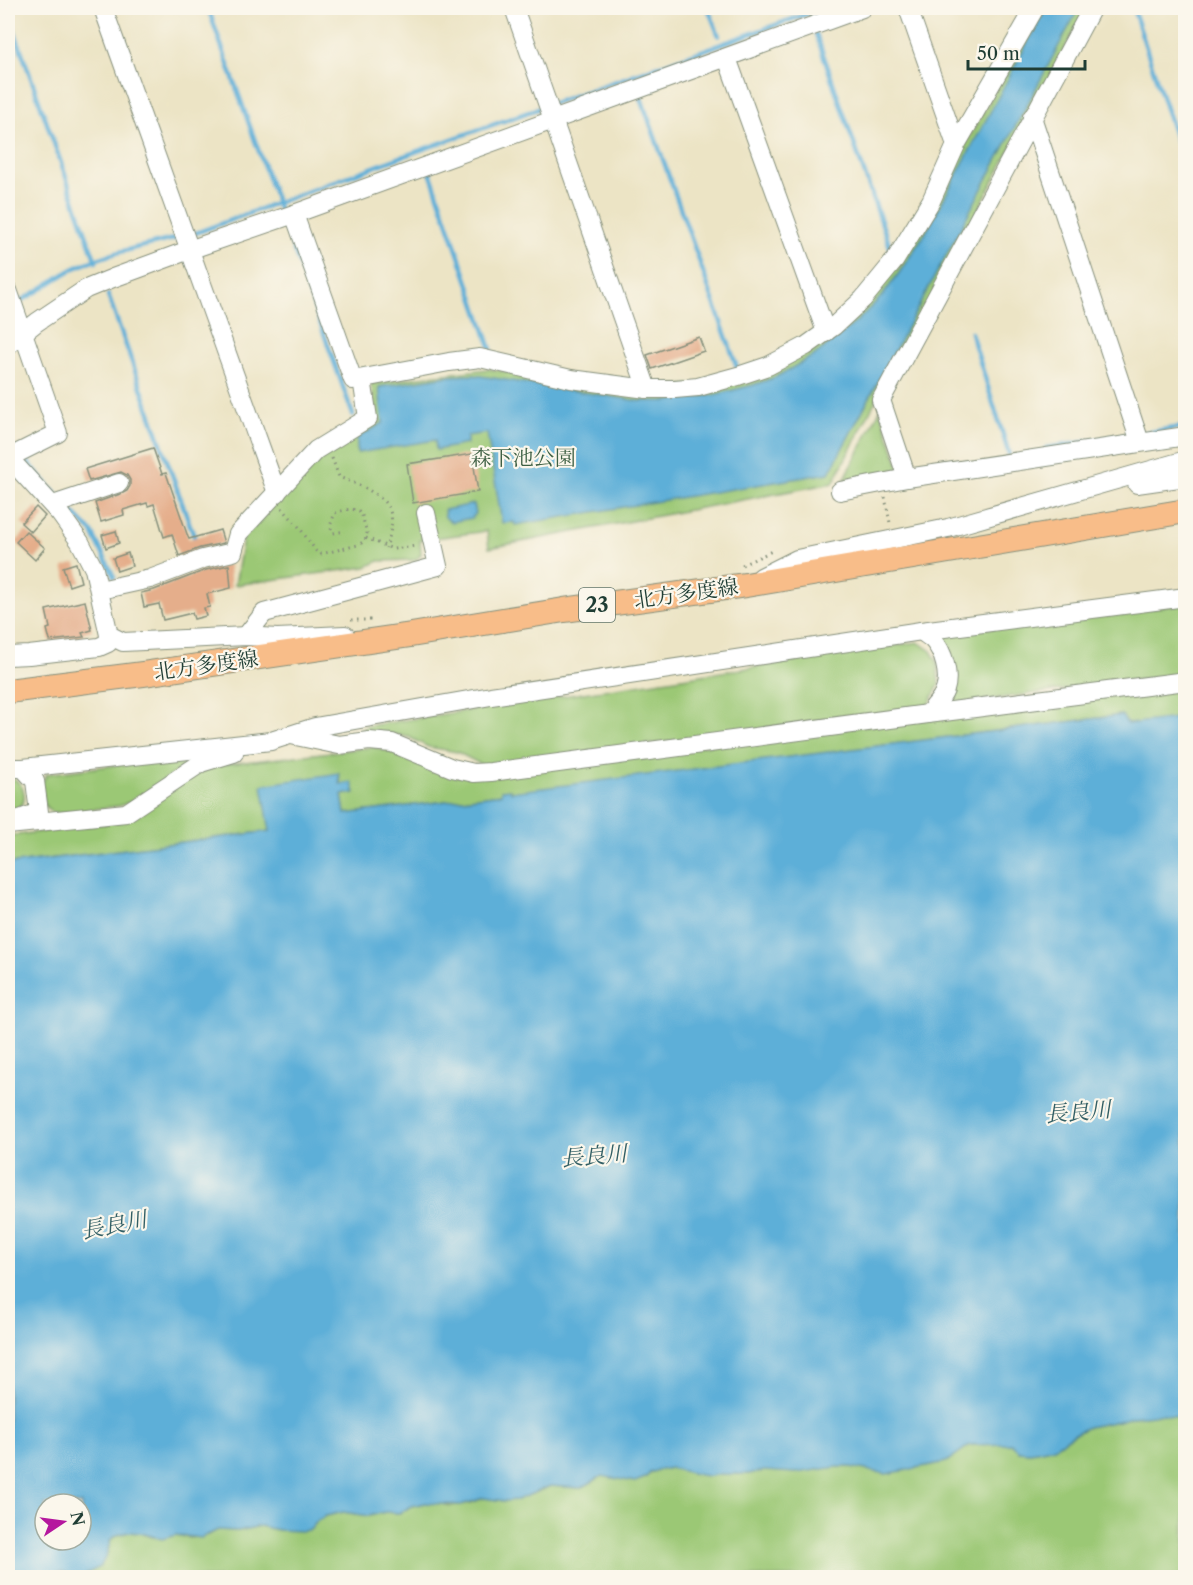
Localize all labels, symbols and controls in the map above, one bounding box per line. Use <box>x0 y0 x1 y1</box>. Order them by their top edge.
scale bar <box>968 33 1085 71</box>
text: 50 m <box>977 43 1020 65</box>
park label: 森下池公園 <box>471 445 576 470</box>
street label: 北方多度線 <box>632 573 740 613</box>
road number: 23 <box>579 588 615 622</box>
street label: 北方多度線 <box>152 645 260 685</box>
water label: 長良川 <box>1044 1096 1114 1128</box>
water label: 長良川 <box>560 1140 630 1172</box>
water label: 長良川 <box>79 1205 151 1245</box>
north arrow <box>33 1492 93 1552</box>
text: N <box>66 1510 89 1528</box>

